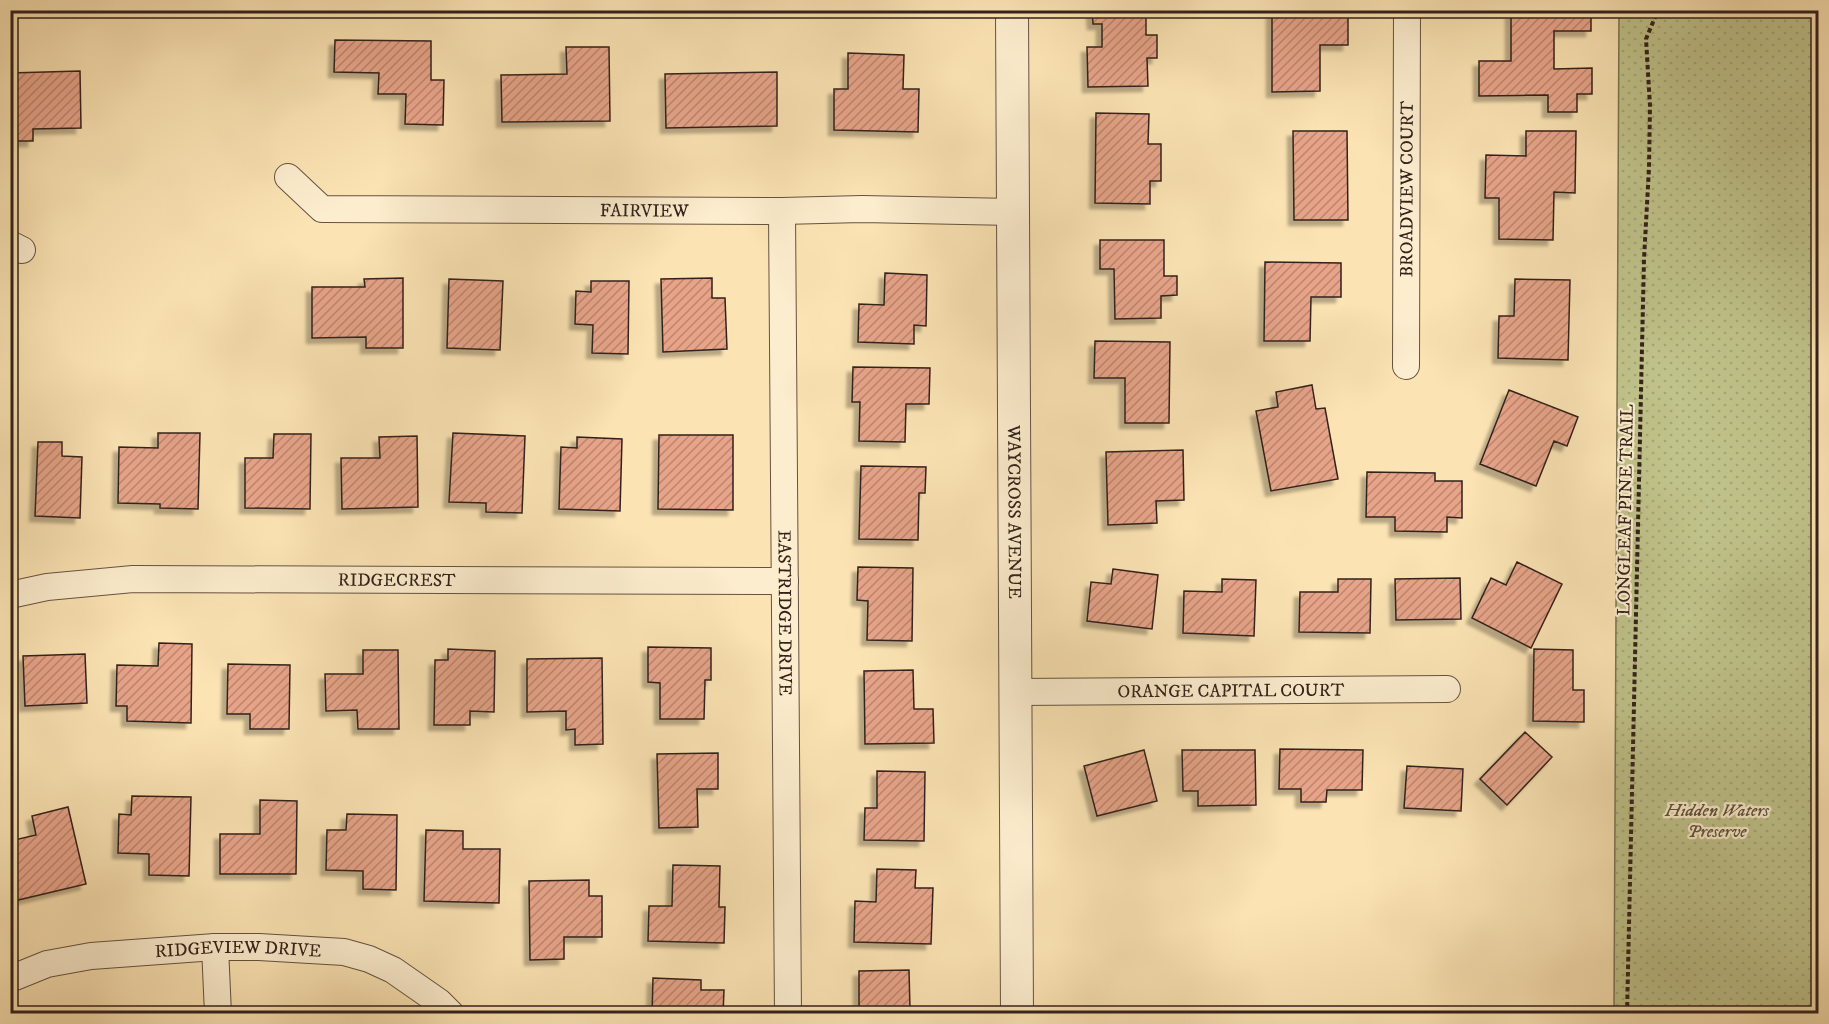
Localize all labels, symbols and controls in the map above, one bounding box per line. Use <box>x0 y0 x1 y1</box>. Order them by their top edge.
street label: BROADVIEW COURT <box>1396 100 1419 277</box>
street label: FAIRVIEW <box>600 200 689 223</box>
street label: LONGLEAF PINE TRAIL <box>1613 404 1639 616</box>
street label: WAYCROSS AVENUE <box>1002 424 1025 599</box>
street label: EASTRIDGE DRIVE <box>772 530 796 696</box>
street label: RIDGECREST <box>338 570 456 592</box>
street label: ORANGE CAPITAL COURT <box>1118 680 1345 703</box>
park label: Hidden Waters Preserve <box>1664 800 1770 843</box>
street label: RIDGEVIEW DRIVE <box>154 937 322 963</box>

